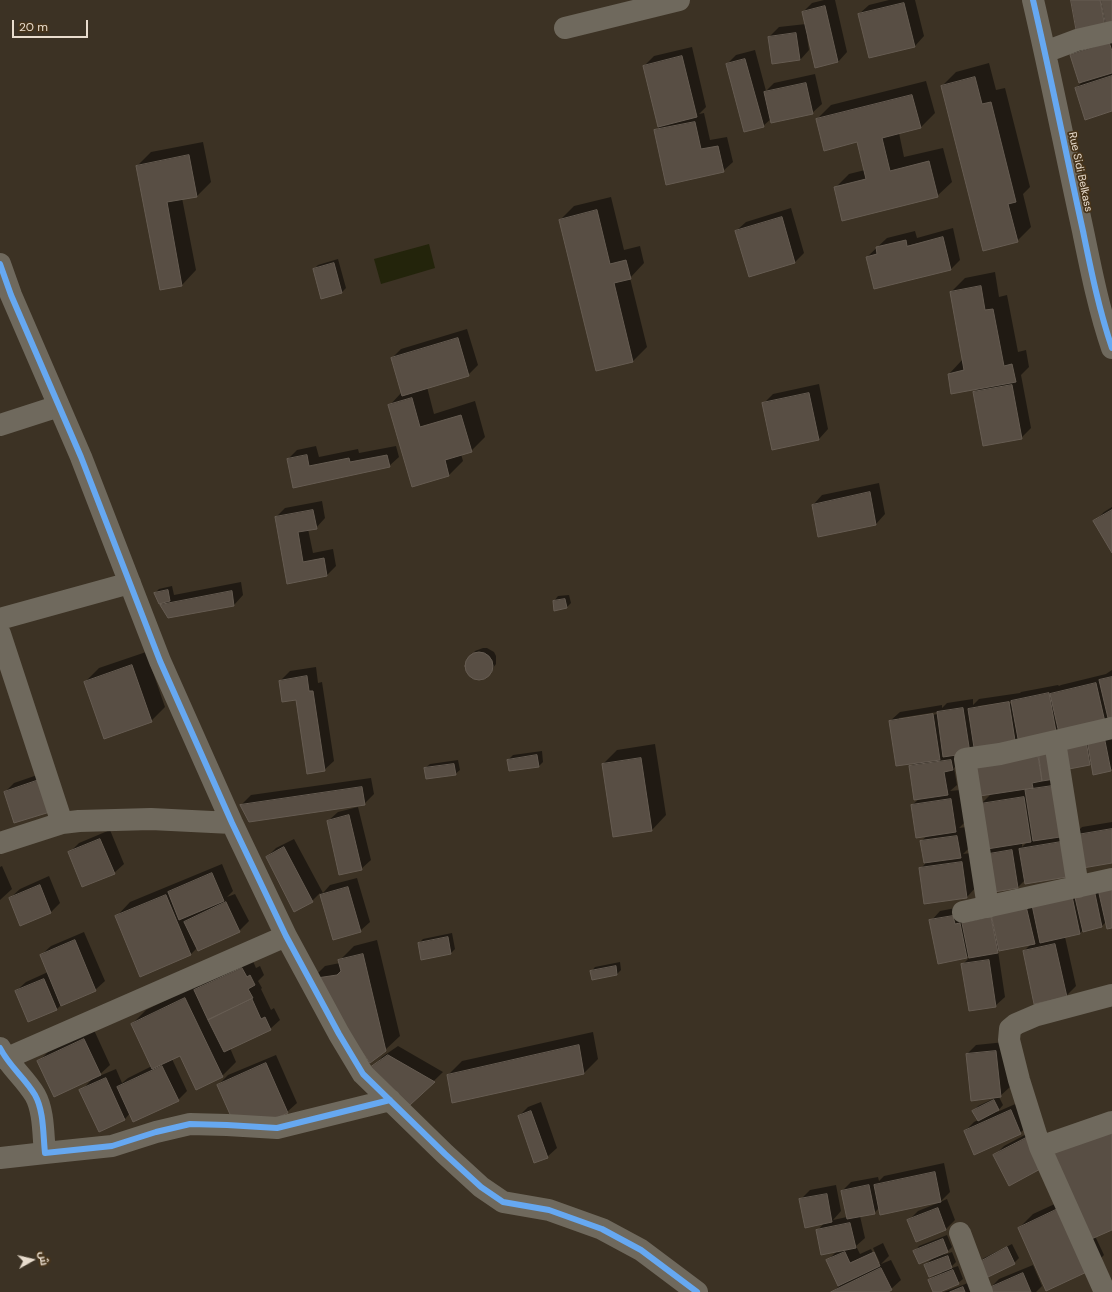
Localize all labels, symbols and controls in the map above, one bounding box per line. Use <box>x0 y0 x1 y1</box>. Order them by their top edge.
scale bar <box>14 12 90 38</box>
text: 20 m <box>19 19 48 35</box>
street label: Rue Sidi Belkass <box>1065 131 1095 213</box>
north arrow <box>12 1240 52 1280</box>
text: ش <box>36 1250 52 1266</box>

